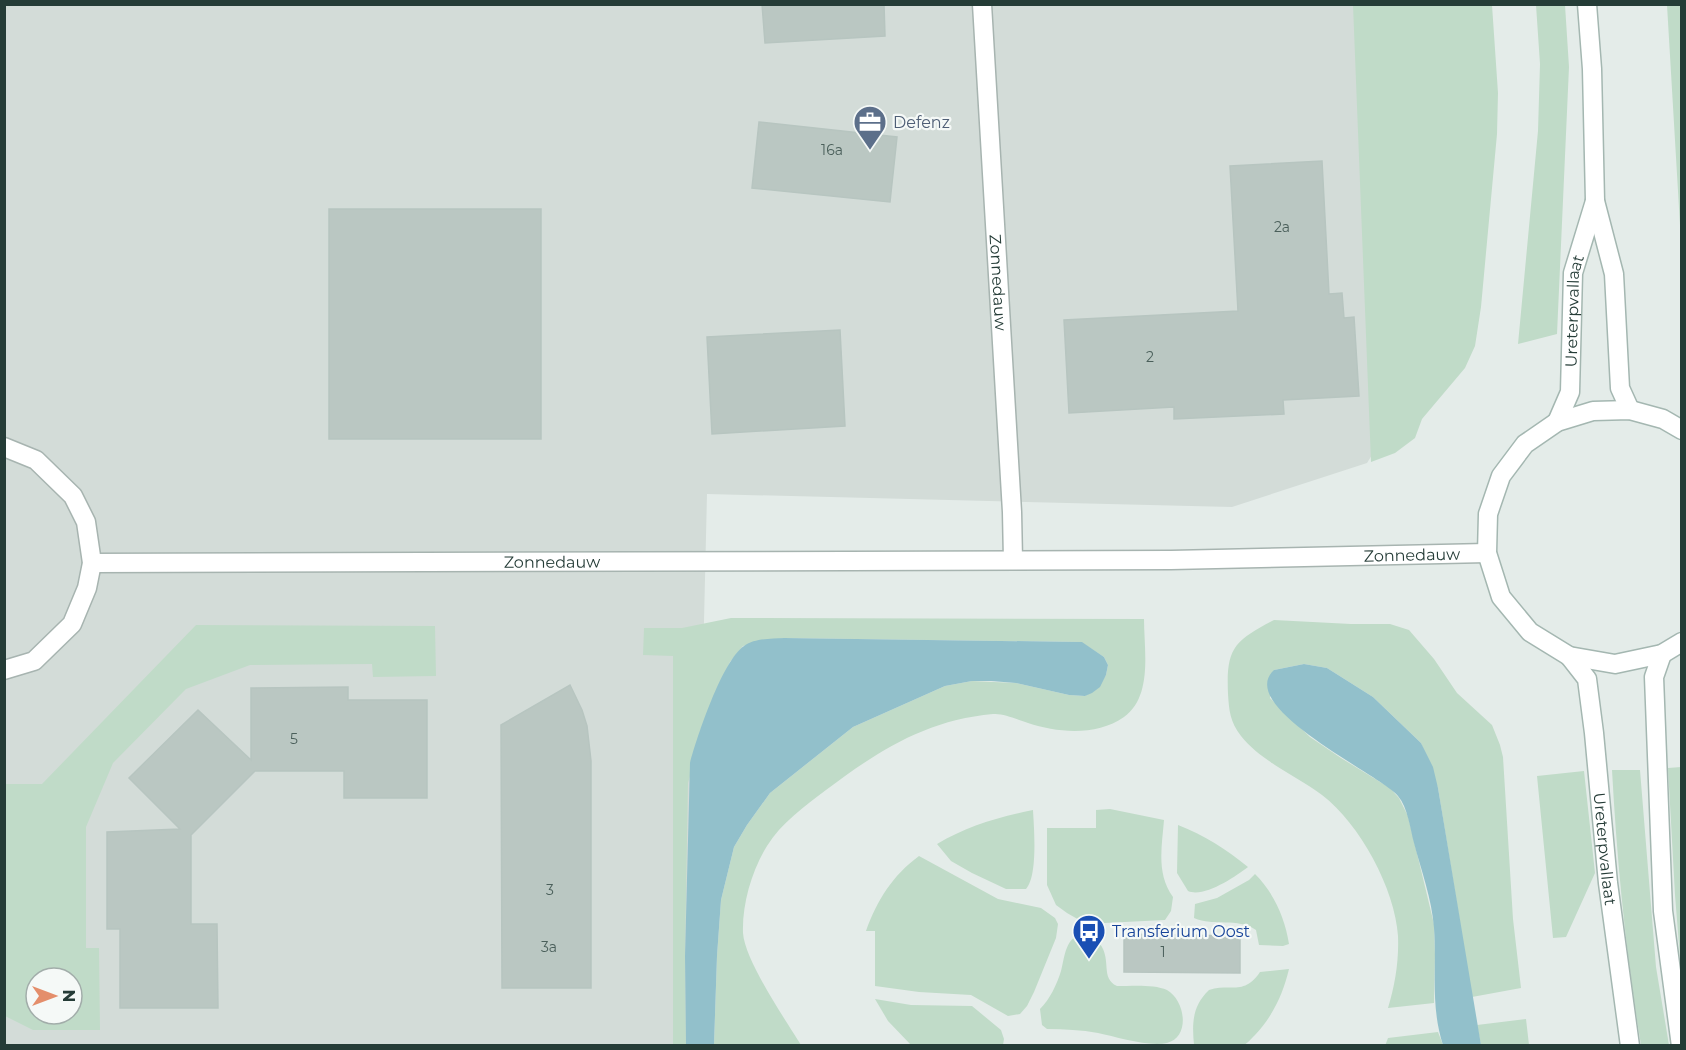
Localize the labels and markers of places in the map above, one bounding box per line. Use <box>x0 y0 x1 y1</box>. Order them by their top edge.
office icon: Defenz <box>852 104 888 151</box>
place label: Defenz <box>893 113 950 132</box>
bus stop icon: Transferium Oost <box>1071 913 1107 960</box>
place label: Transferium Oost <box>1112 922 1251 941</box>

